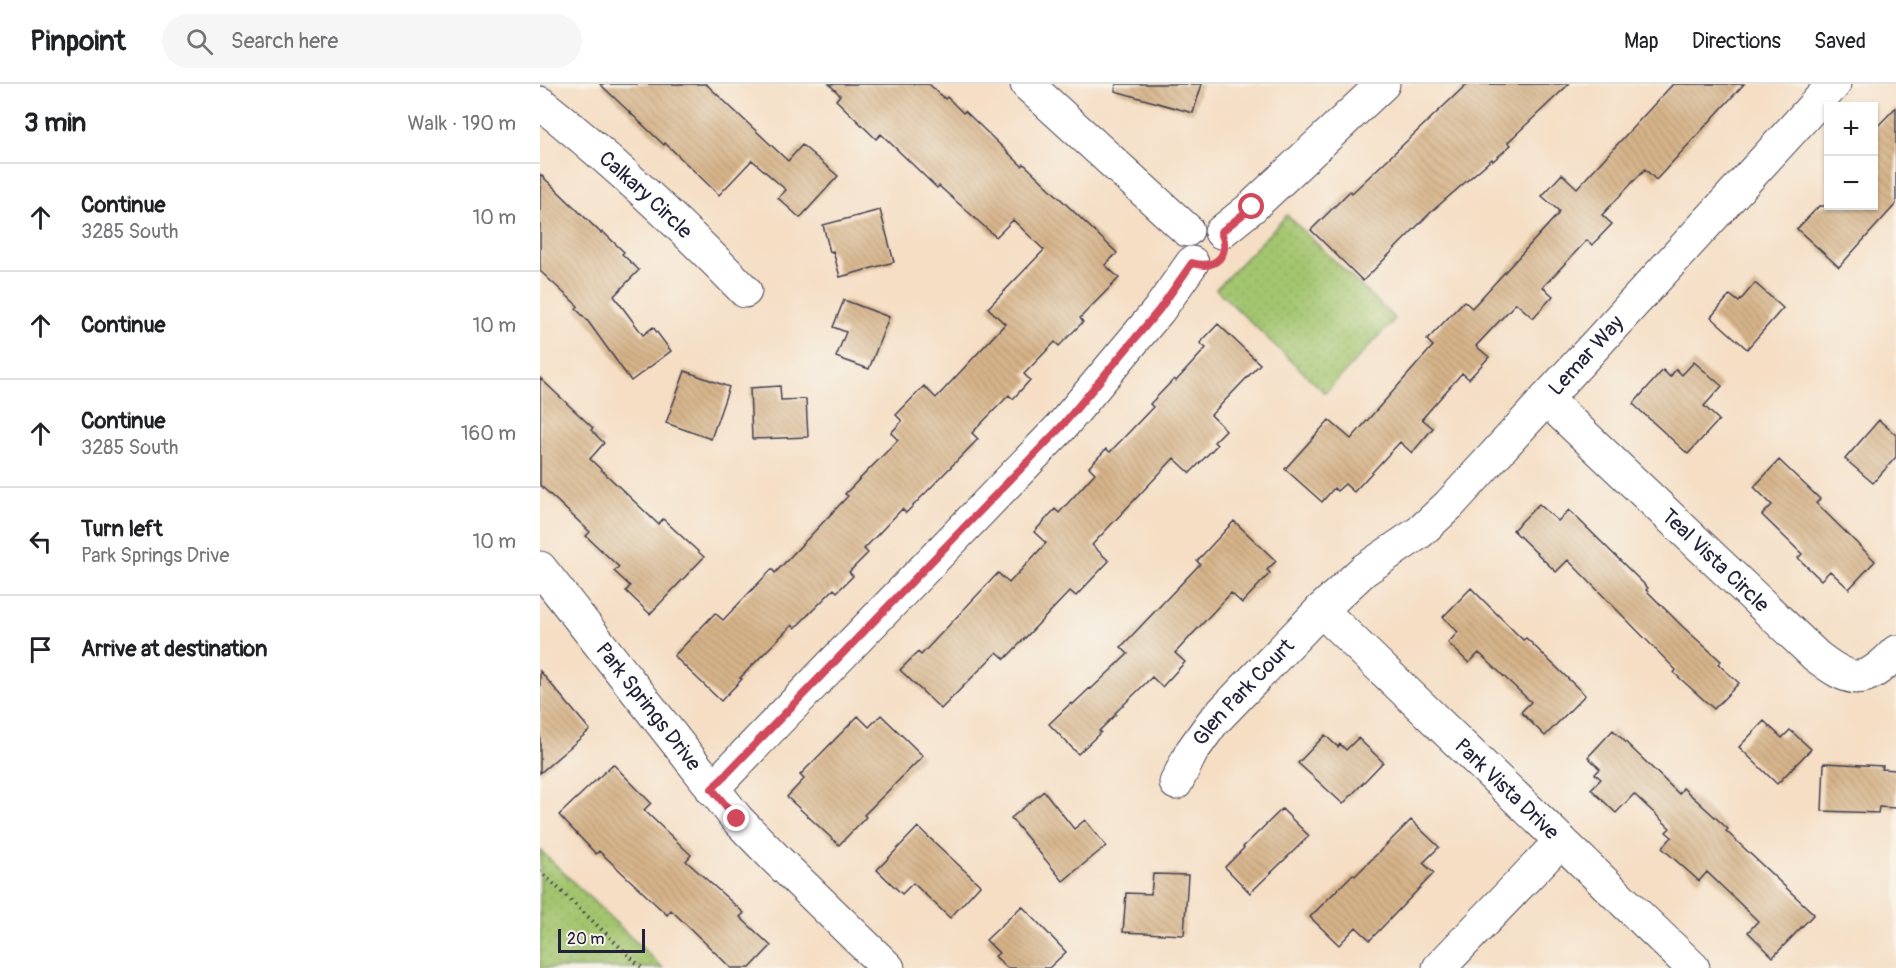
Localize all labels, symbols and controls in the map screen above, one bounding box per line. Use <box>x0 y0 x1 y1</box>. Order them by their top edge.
search box <box>162 14 582 68</box>
text: Pinpoint <box>30 24 126 59</box>
icon: search <box>183 25 216 58</box>
text: Search here <box>231 27 338 55</box>
text: Map <box>1624 28 1659 55</box>
text: Directions <box>1692 28 1781 55</box>
text: Saved <box>1814 28 1866 55</box>
map controls <box>1824 102 1878 210</box>
button: + <box>1824 102 1878 156</box>
text: 3 min <box>24 107 86 139</box>
text: Walk · 190 m <box>408 111 516 136</box>
street label: Calkary Circle <box>593 145 698 245</box>
button: − <box>1824 156 1878 210</box>
text: Continue <box>81 191 165 219</box>
route start <box>1238 193 1264 219</box>
icon: ahead <box>24 201 57 234</box>
text: 10 m <box>472 205 516 230</box>
text: 3285 South <box>81 219 179 244</box>
icon: ahead <box>24 309 57 342</box>
street label: Lemar Way <box>1543 310 1630 401</box>
text: Continue <box>81 311 165 339</box>
text: 10 m <box>472 313 516 338</box>
text: Continue <box>81 407 165 435</box>
icon: ahead <box>24 417 57 450</box>
text: 160 m <box>461 421 516 446</box>
text: 3285 South <box>81 435 179 460</box>
street label: Teal Vista Circle <box>1656 503 1775 619</box>
text: Turn left <box>81 515 163 543</box>
icon: left <box>24 525 57 558</box>
text: 10 m <box>472 529 516 554</box>
text: Park Springs Drive <box>81 543 229 568</box>
icon: arrive <box>24 633 57 666</box>
street label: Glen Park Court <box>1187 633 1301 751</box>
text: Arrive at destination <box>81 635 267 663</box>
street label: Park Springs Drive <box>590 637 707 777</box>
street label: Park Vista Drive <box>1449 733 1565 846</box>
route end <box>723 805 749 831</box>
scale bar <box>558 926 645 954</box>
text: 20 m <box>567 929 605 949</box>

